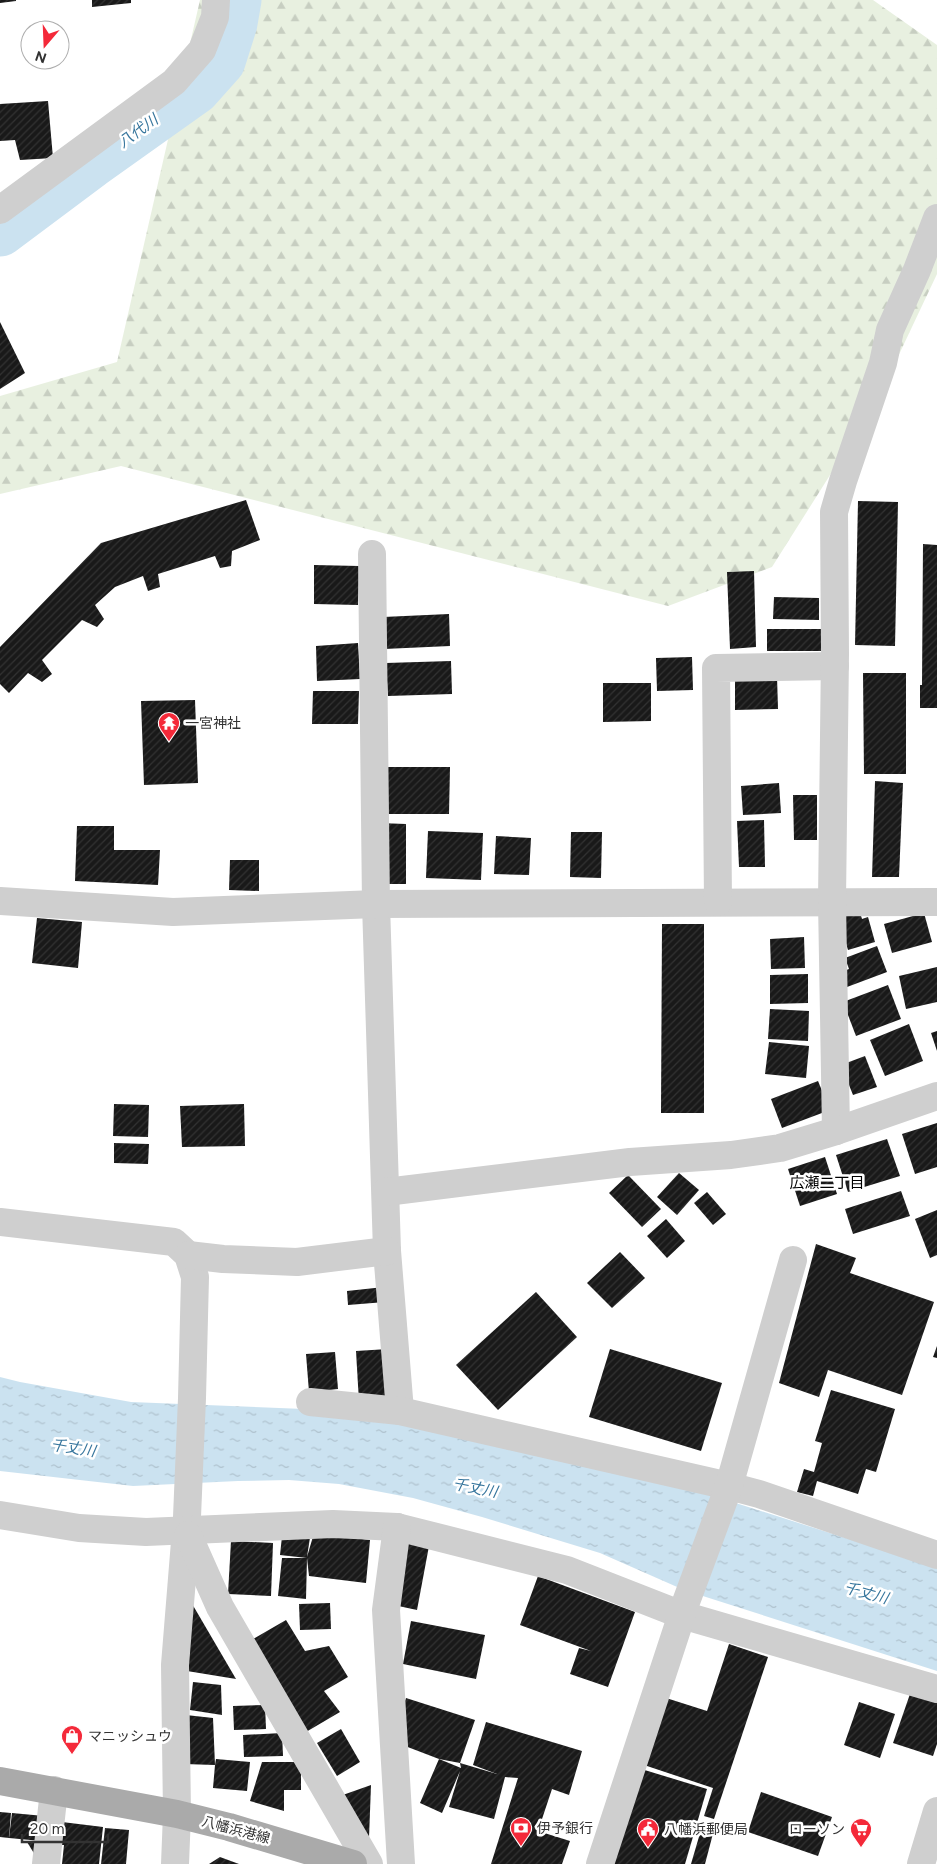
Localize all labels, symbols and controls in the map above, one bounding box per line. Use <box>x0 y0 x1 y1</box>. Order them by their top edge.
north arrow <box>20 20 70 70</box>
text: N <box>33 47 49 67</box>
water label: 八代川 <box>115 109 163 152</box>
temple icon: 一宮神社 <box>157 711 181 742</box>
place label: 一宮神社 <box>185 715 241 732</box>
district label: 広瀬二丁目 <box>789 1174 865 1192</box>
water label: 千丈川 <box>49 1436 99 1461</box>
water label: 千丈川 <box>451 1475 501 1502</box>
water label: 千丈川 <box>842 1578 892 1608</box>
shop icon: マニッシュウ <box>60 1724 84 1755</box>
place label: マニッシュウ <box>88 1728 172 1745</box>
scale bar <box>22 1812 109 1844</box>
street label: 八幡浜港線 <box>200 1813 272 1847</box>
bank icon: 伊予銀行 <box>509 1816 533 1847</box>
public building icon: 八幡浜郵便局 <box>636 1817 660 1848</box>
supermarket icon: ローソン <box>849 1817 873 1848</box>
text: 20 m <box>30 1820 64 1838</box>
place label: 伊予銀行 <box>537 1820 593 1837</box>
place label: 八幡浜郵便局 <box>664 1821 748 1838</box>
place label: ローソン <box>789 1821 845 1838</box>

